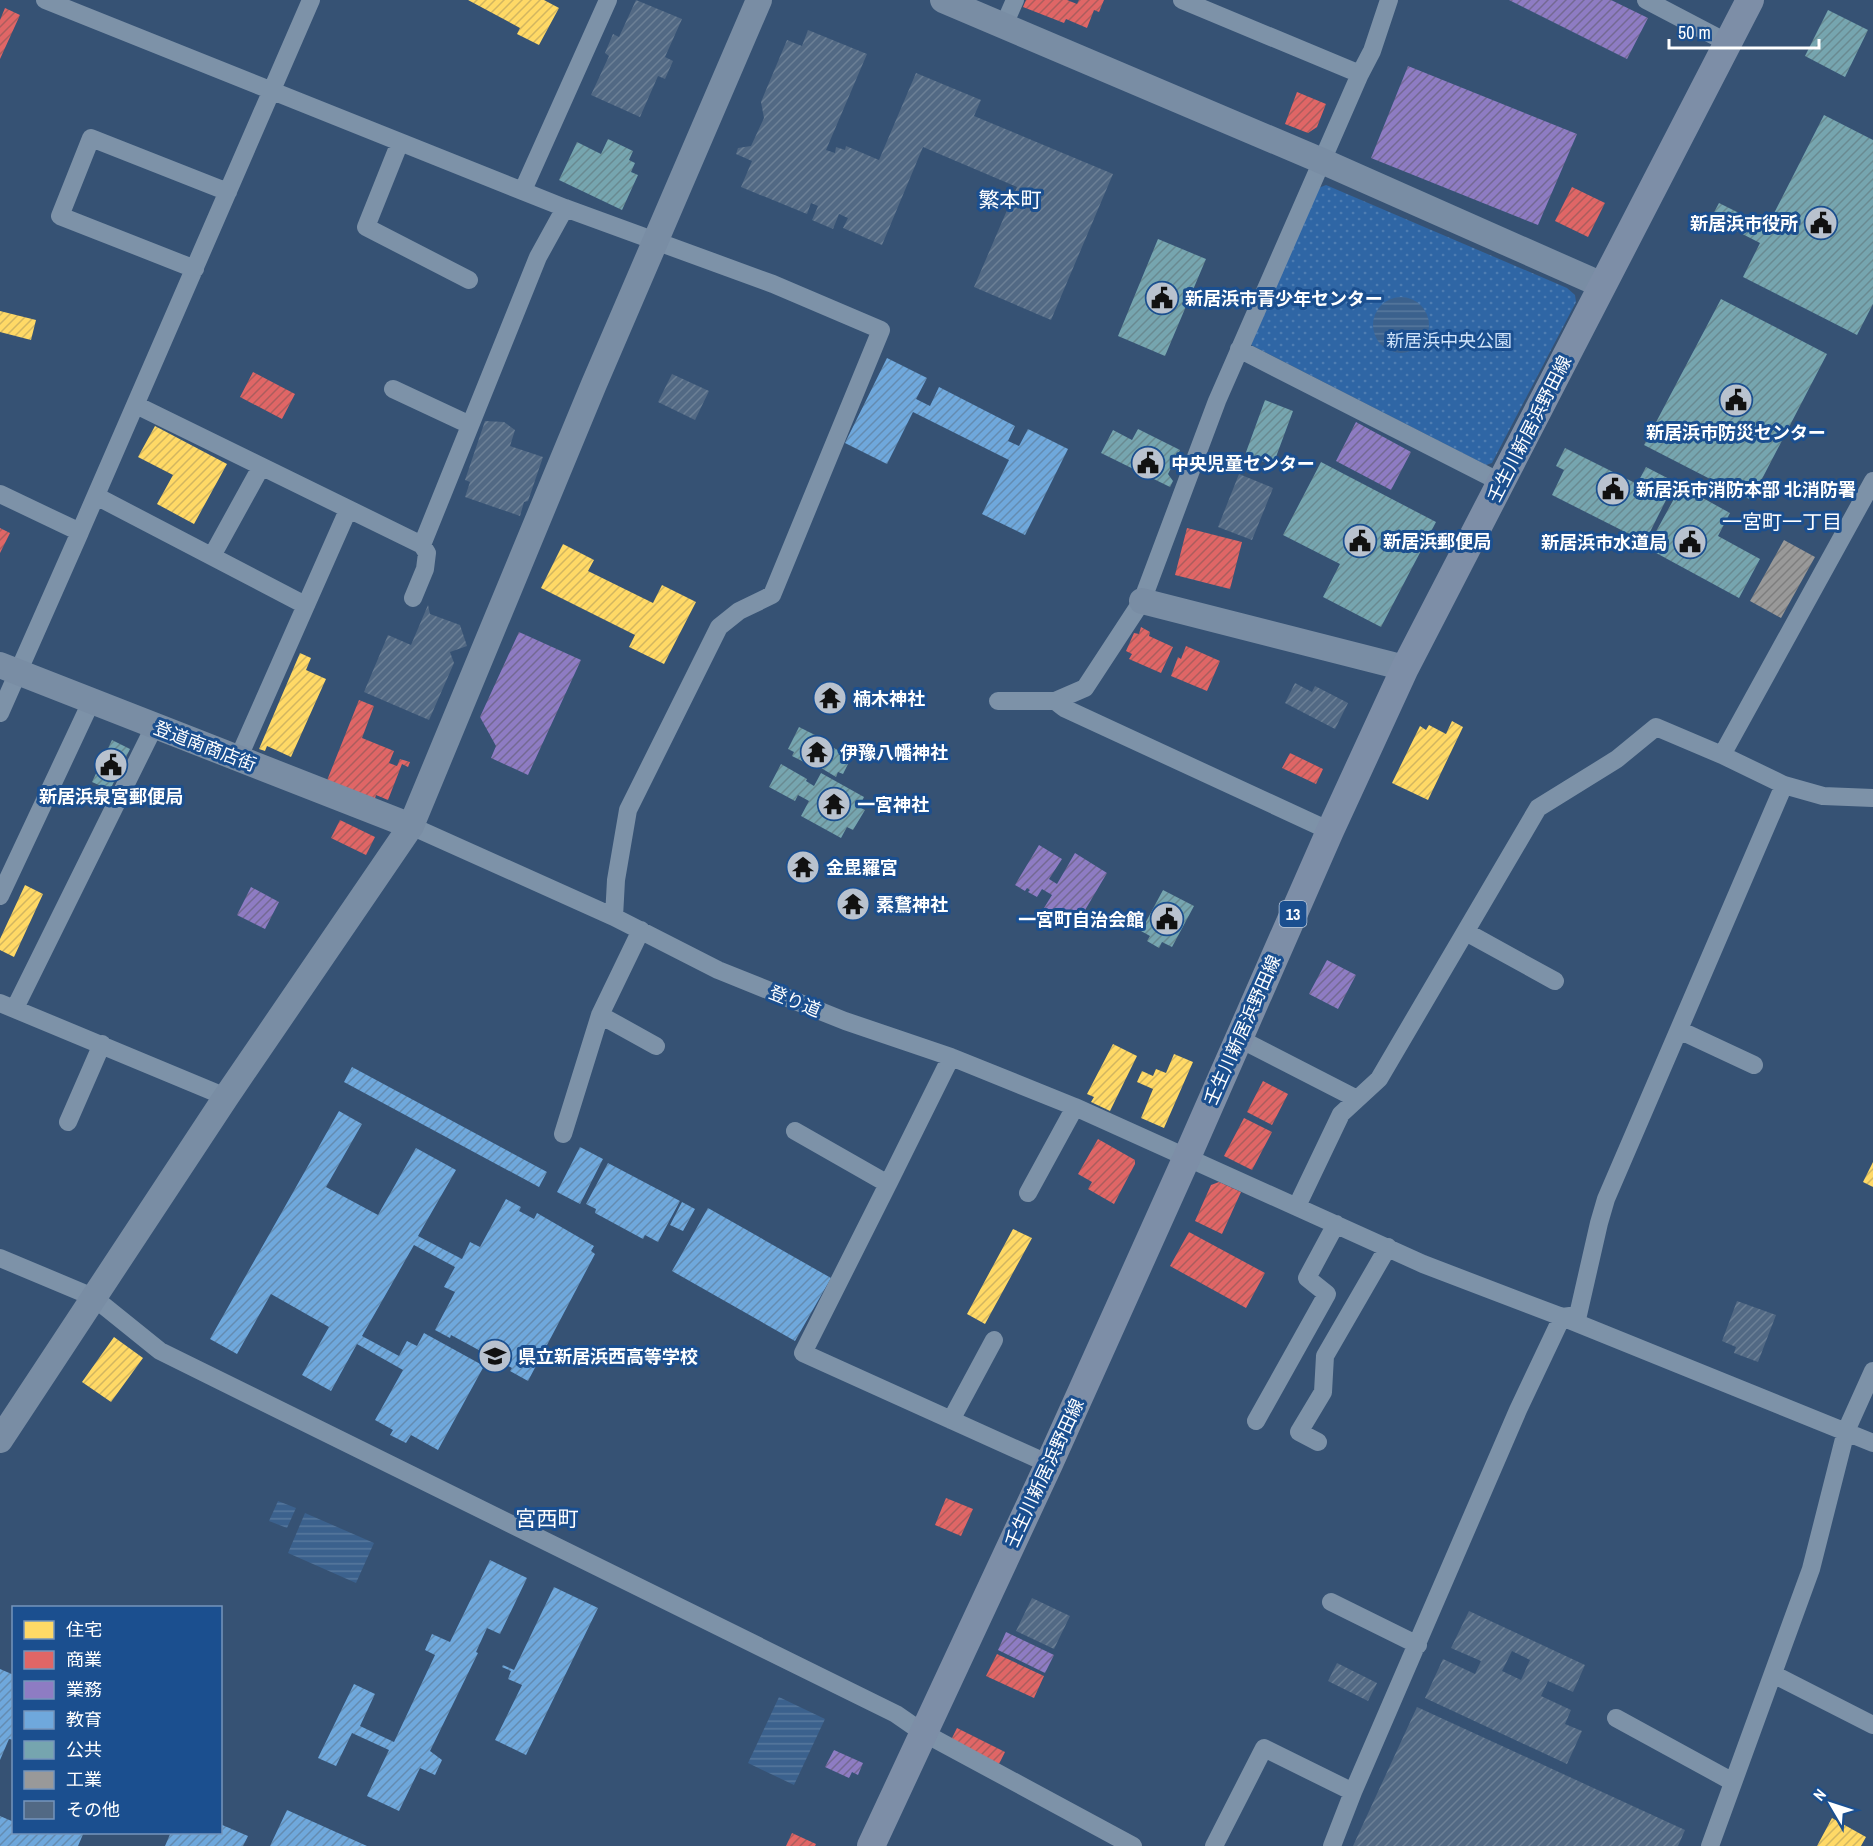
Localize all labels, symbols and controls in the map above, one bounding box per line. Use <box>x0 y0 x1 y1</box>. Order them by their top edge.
scale bar <box>1669 12 1819 50</box>
text: 50 m <box>1678 20 1711 45</box>
district label: 繁本町 <box>979 185 1042 214</box>
public building icon: 新居浜市役所 <box>1803 205 1839 241</box>
place label: 新居浜市役所 <box>1690 211 1798 236</box>
public building icon: 新居浜市青少年センター <box>1144 280 1180 316</box>
place label: 新居浜市青少年センター <box>1185 286 1383 311</box>
park label: 新居浜中央公園 <box>1386 328 1512 353</box>
street label: 壬生川新居浜野田線 <box>1481 351 1577 507</box>
public building icon: 新居浜市防災センター <box>1718 382 1754 418</box>
place label: 新居浜市防災センター <box>1646 420 1826 445</box>
public building icon: 中央児童センター <box>1130 445 1166 481</box>
place label: 中央児童センター <box>1171 451 1315 476</box>
public building icon: 新居浜市消防本部 北消防署 <box>1595 471 1631 507</box>
place label: 新居浜市消防本部 北消防署 <box>1636 477 1856 502</box>
district label: 一宮町一丁目 <box>1722 508 1842 535</box>
public building icon: 新居浜郵便局 <box>1342 523 1378 559</box>
public building icon: 新居浜市水道局 <box>1672 524 1708 560</box>
place label: 新居浜郵便局 <box>1383 529 1491 554</box>
place label: 新居浜市水道局 <box>1541 530 1667 555</box>
temple icon: 楠木神社 <box>812 680 848 716</box>
place label: 楠木神社 <box>853 686 925 711</box>
street label: 登道南商店街 <box>150 715 260 777</box>
temple icon: 伊豫八幡神社 <box>799 734 835 770</box>
place label: 伊豫八幡神社 <box>840 740 948 765</box>
public building icon: 新居浜泉宮郵便局 <box>93 747 129 783</box>
place label: 新居浜泉宮郵便局 <box>39 784 183 809</box>
temple icon: 一宮神社 <box>816 786 852 822</box>
place label: 一宮神社 <box>857 792 929 817</box>
temple icon: 金毘羅宮 <box>785 849 821 885</box>
place label: 金毘羅宮 <box>826 855 898 880</box>
temple icon: 素鵞神社 <box>835 886 871 922</box>
place label: 素鵞神社 <box>876 892 948 917</box>
public building icon: 一宮町自治会館 <box>1149 901 1185 937</box>
road number: 13 <box>1280 901 1306 927</box>
place label: 一宮町自治会館 <box>1018 907 1144 932</box>
street label: 壬生川新居浜野田線 <box>1198 951 1286 1109</box>
street label: 登り道 <box>765 979 825 1023</box>
school or university icon: 県立新居浜西高等学校 <box>477 1338 513 1374</box>
place label: 県立新居浜西高等学校 <box>518 1344 698 1369</box>
street label: 壬生川新居浜野田線 <box>998 1394 1090 1552</box>
district label: 宮西町 <box>516 1504 579 1533</box>
legend <box>12 1606 222 1834</box>
text: 住宅 <box>66 1617 102 1642</box>
text: 商業 <box>66 1647 102 1672</box>
text: 業務 <box>66 1677 102 1702</box>
text: 教育 <box>66 1707 102 1732</box>
text: 公共 <box>66 1737 102 1762</box>
text: 工業 <box>66 1767 102 1792</box>
north arrow <box>1801 1774 1861 1834</box>
text: N <box>1808 1784 1831 1805</box>
text: その他 <box>66 1797 120 1822</box>

